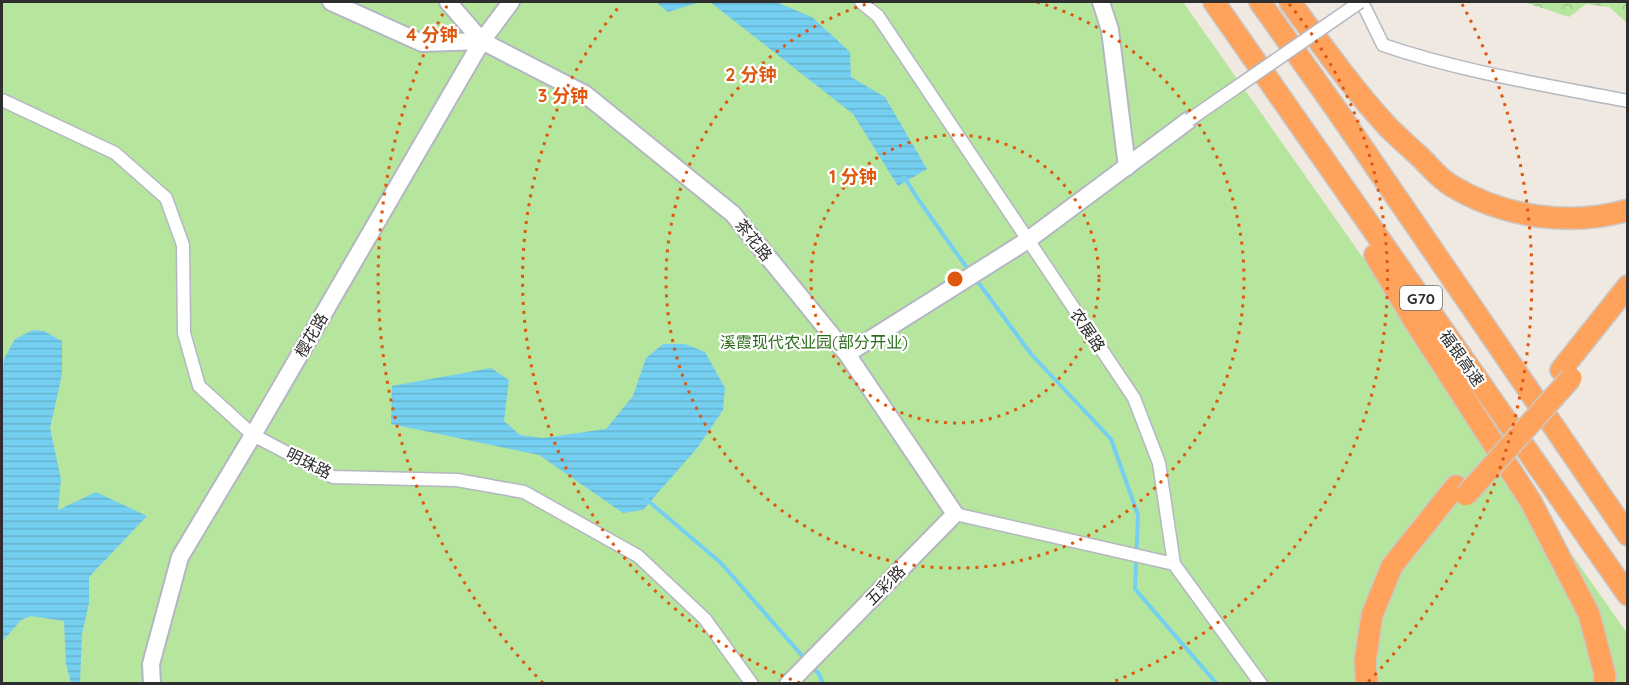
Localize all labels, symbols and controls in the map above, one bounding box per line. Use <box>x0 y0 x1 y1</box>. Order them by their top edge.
text: 4 分钟 <box>406 23 458 46</box>
text: 2 分钟 <box>725 63 777 86</box>
text: 3 分钟 <box>538 84 588 107</box>
text: 1 分钟 <box>829 165 877 188</box>
street label: 茶花路 <box>731 215 777 265</box>
centre of rings <box>945 269 965 289</box>
road number: G70 <box>1400 286 1442 310</box>
street label: 农展路 <box>1066 305 1110 355</box>
street label: 樱花路 <box>290 309 332 361</box>
street label: 福银高速 <box>1435 326 1489 390</box>
park label: 溪霞现代农业园(部分开业) <box>720 332 908 352</box>
street label: 明珠路 <box>283 443 335 483</box>
street label: 五彩路 <box>861 561 909 609</box>

